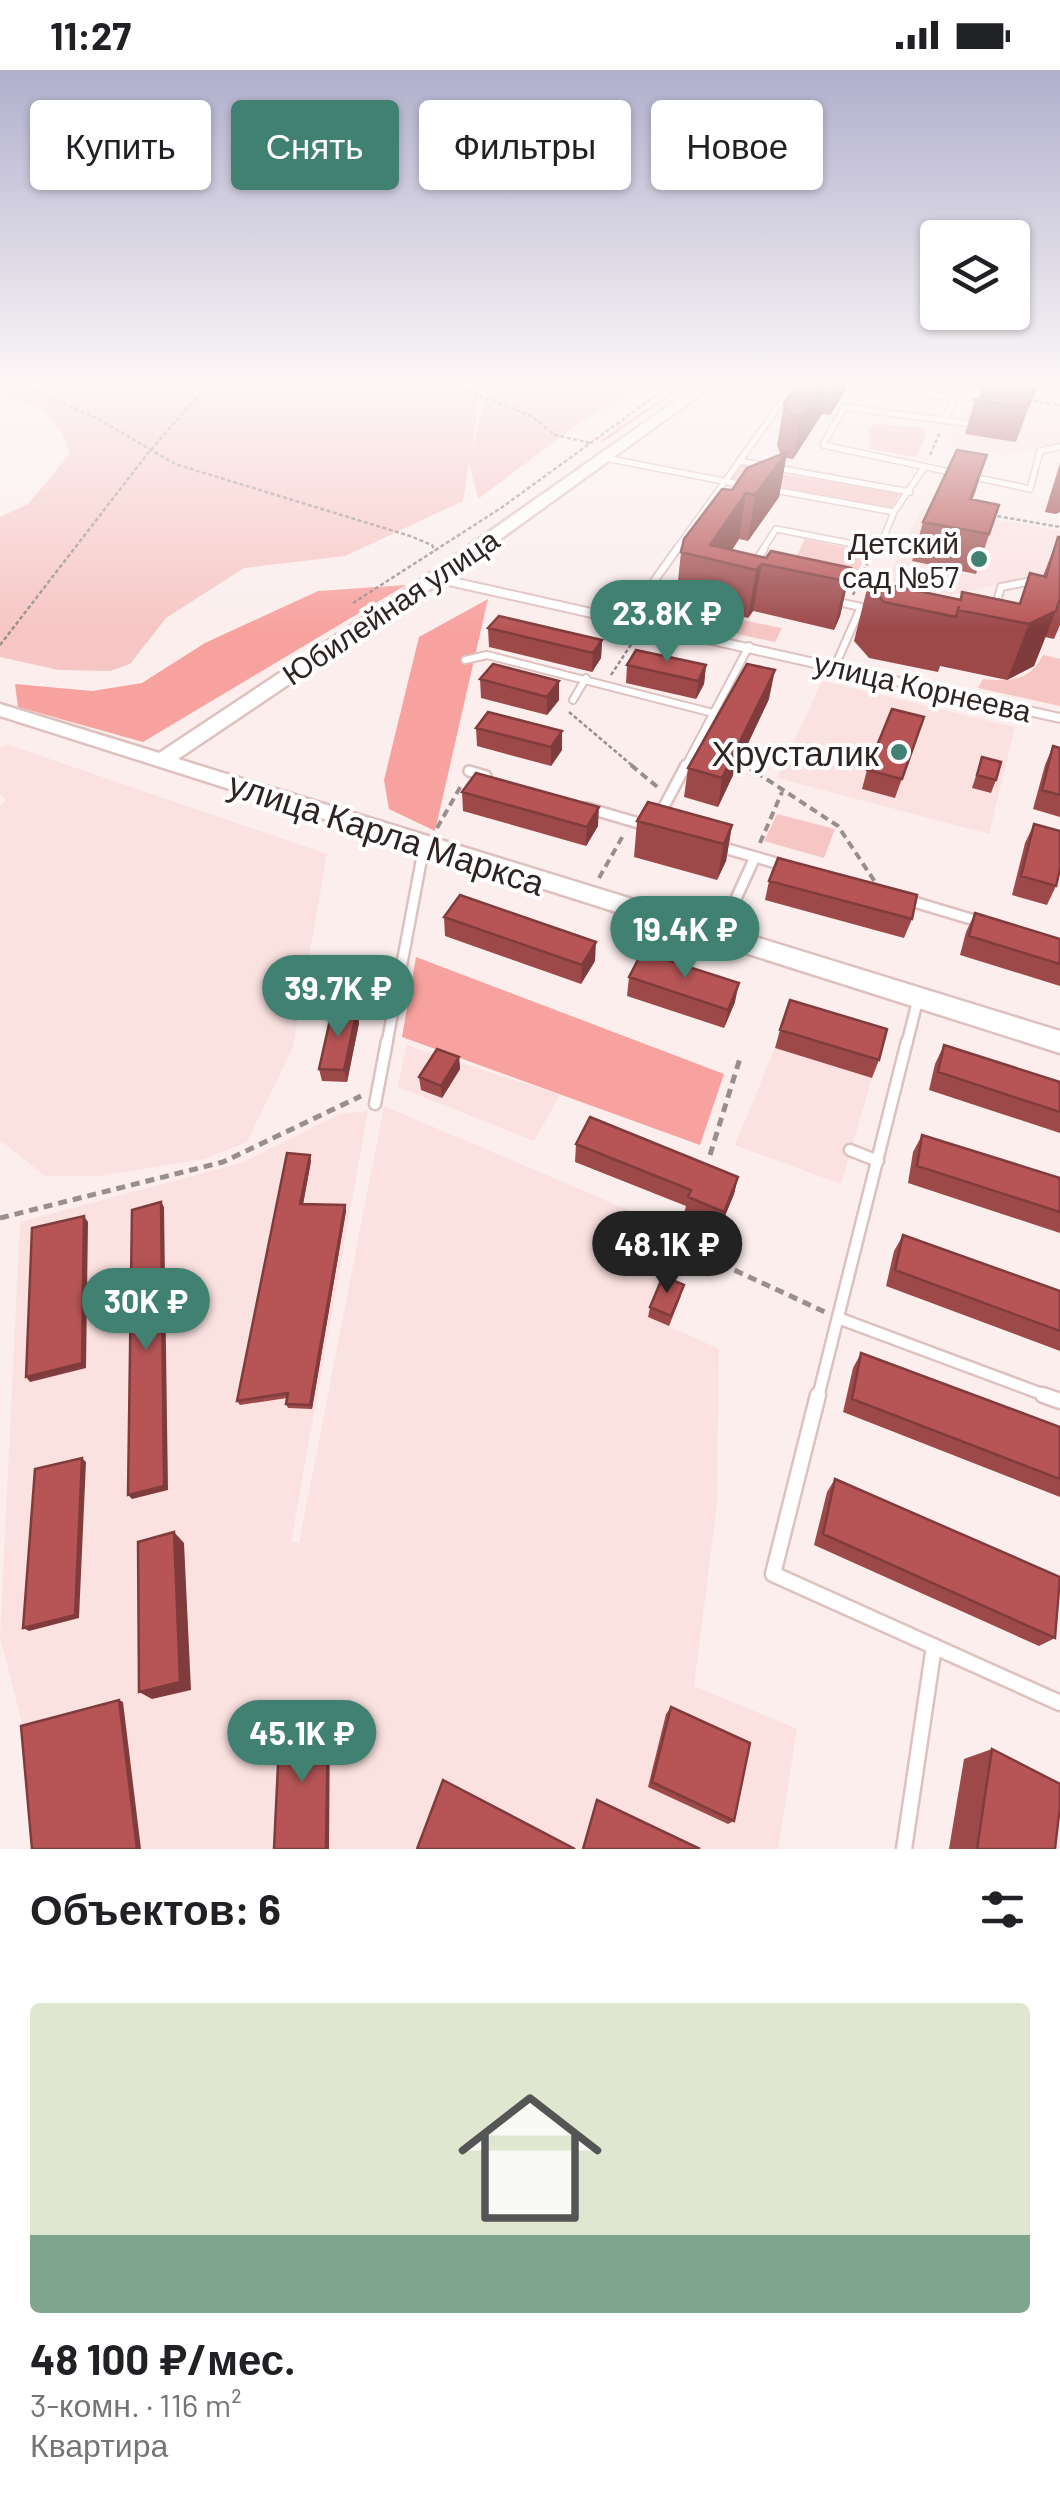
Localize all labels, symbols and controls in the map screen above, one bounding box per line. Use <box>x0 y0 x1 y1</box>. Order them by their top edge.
text: 11:27 <box>50 12 131 58</box>
chip: Купить <box>30 100 211 190</box>
chip: Снять <box>231 100 399 190</box>
chip: Фильтры <box>419 100 631 190</box>
chip: Новое <box>651 100 823 190</box>
map controls <box>920 220 1030 330</box>
button: layers <box>920 220 1030 330</box>
street label: Юбилейная улица <box>275 520 505 692</box>
place label: Детский сад №57 <box>842 524 959 594</box>
marker: Детский сад №57 <box>968 548 990 570</box>
pin: 23.8K ₽ <box>575 580 759 665</box>
text: 23.8K ₽ <box>612 593 722 631</box>
street label: улица Корнеева <box>811 644 1035 729</box>
place label: Хрусталик <box>712 731 880 773</box>
marker: Хрусталик <box>888 741 910 763</box>
street label: улица Карла Маркса <box>224 761 551 903</box>
pin: 19.4K ₽ <box>593 896 777 981</box>
text: 19.4K ₽ <box>632 909 738 947</box>
pin: 39.7K ₽ <box>246 955 430 1040</box>
text: 39.7K ₽ <box>284 968 392 1006</box>
pin: 48.1K ₽ <box>575 1211 759 1296</box>
text: 48.1K ₽ <box>614 1224 720 1262</box>
pin: 30K ₽ <box>76 1268 216 1353</box>
text: 30K ₽ <box>104 1281 188 1319</box>
pin: 45.1K ₽ <box>210 1700 394 1785</box>
text: 45.1K ₽ <box>249 1713 355 1751</box>
icon: filters <box>975 1882 1030 1937</box>
text: Объектов: 6 <box>30 1883 281 1933</box>
icon: home <box>440 2068 620 2248</box>
text: 48 100 ₽/мес. <box>30 2333 296 2383</box>
text: 3-комн. · 116 m² <box>30 2385 242 2423</box>
text: Квартира <box>30 2425 168 2463</box>

